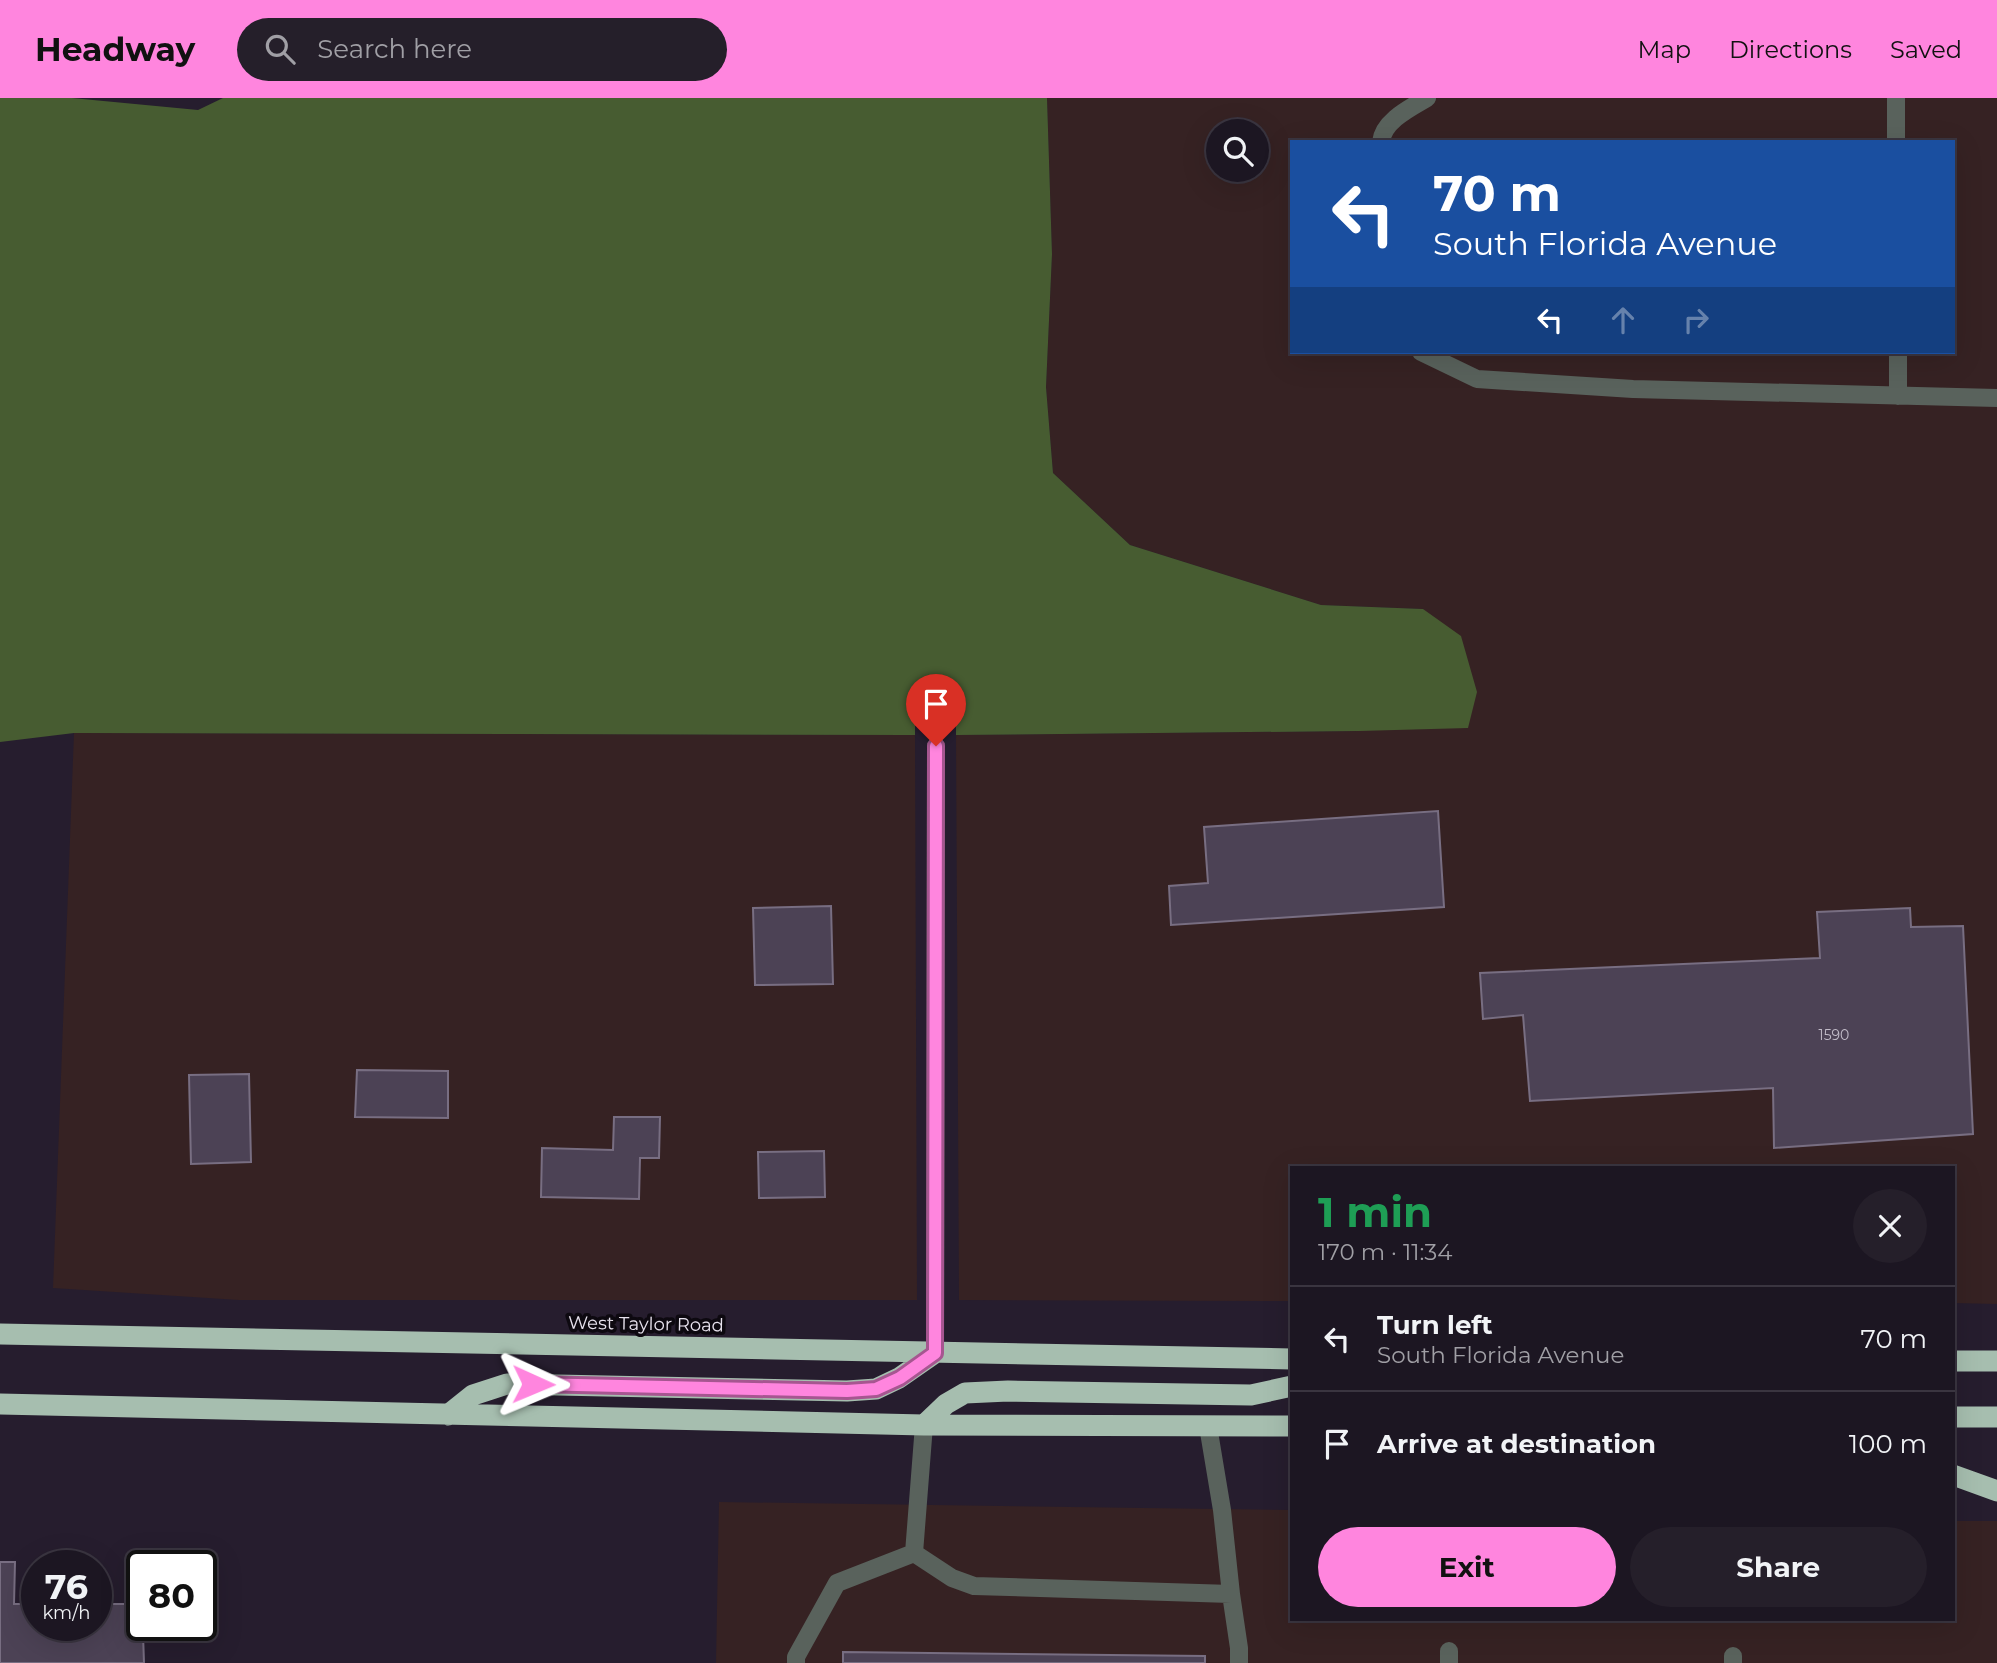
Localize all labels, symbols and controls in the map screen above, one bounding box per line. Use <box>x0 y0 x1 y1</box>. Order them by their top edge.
search box <box>237 18 727 81</box>
text: Headway <box>35 29 195 69</box>
icon: search <box>261 30 299 68</box>
text: Search here <box>317 33 472 65</box>
text: Map <box>1638 35 1691 64</box>
text: Directions <box>1729 35 1852 64</box>
text: Saved <box>1890 35 1962 64</box>
map controls <box>1206 119 1269 182</box>
button: search <box>1206 119 1269 182</box>
text: 70 m <box>1433 164 1561 223</box>
icon: left <box>1318 168 1409 259</box>
text: South Florida Avenue <box>1433 224 1777 263</box>
icon: left <box>1531 301 1569 339</box>
icon: ahead <box>1604 301 1642 339</box>
icon: right <box>1677 301 1715 339</box>
pin <box>906 674 966 746</box>
icon: arrive <box>917 685 955 723</box>
house number: 1590 <box>1819 1026 1849 1044</box>
text: 1 min <box>1318 1186 1432 1238</box>
button: close <box>1853 1189 1927 1263</box>
text: 170 m · 11:34 <box>1318 1238 1453 1266</box>
text: Turn left <box>1377 1309 1493 1341</box>
street label: West Taylor Road <box>568 1312 724 1336</box>
icon: left <box>1318 1320 1356 1358</box>
text: 70 m <box>1861 1323 1927 1355</box>
text: South Florida Avenue <box>1377 1341 1624 1369</box>
position arrow <box>496 1347 570 1421</box>
icon: arrive <box>1318 1425 1356 1463</box>
text: Arrive at destination <box>1377 1428 1656 1460</box>
text: 100 m <box>1849 1428 1927 1460</box>
button: Exit <box>1318 1527 1616 1607</box>
button: Share <box>1630 1527 1927 1607</box>
speed limit sign: 80 <box>126 1550 217 1641</box>
text: 76 <box>45 1565 88 1608</box>
text: km/h <box>42 1602 91 1624</box>

